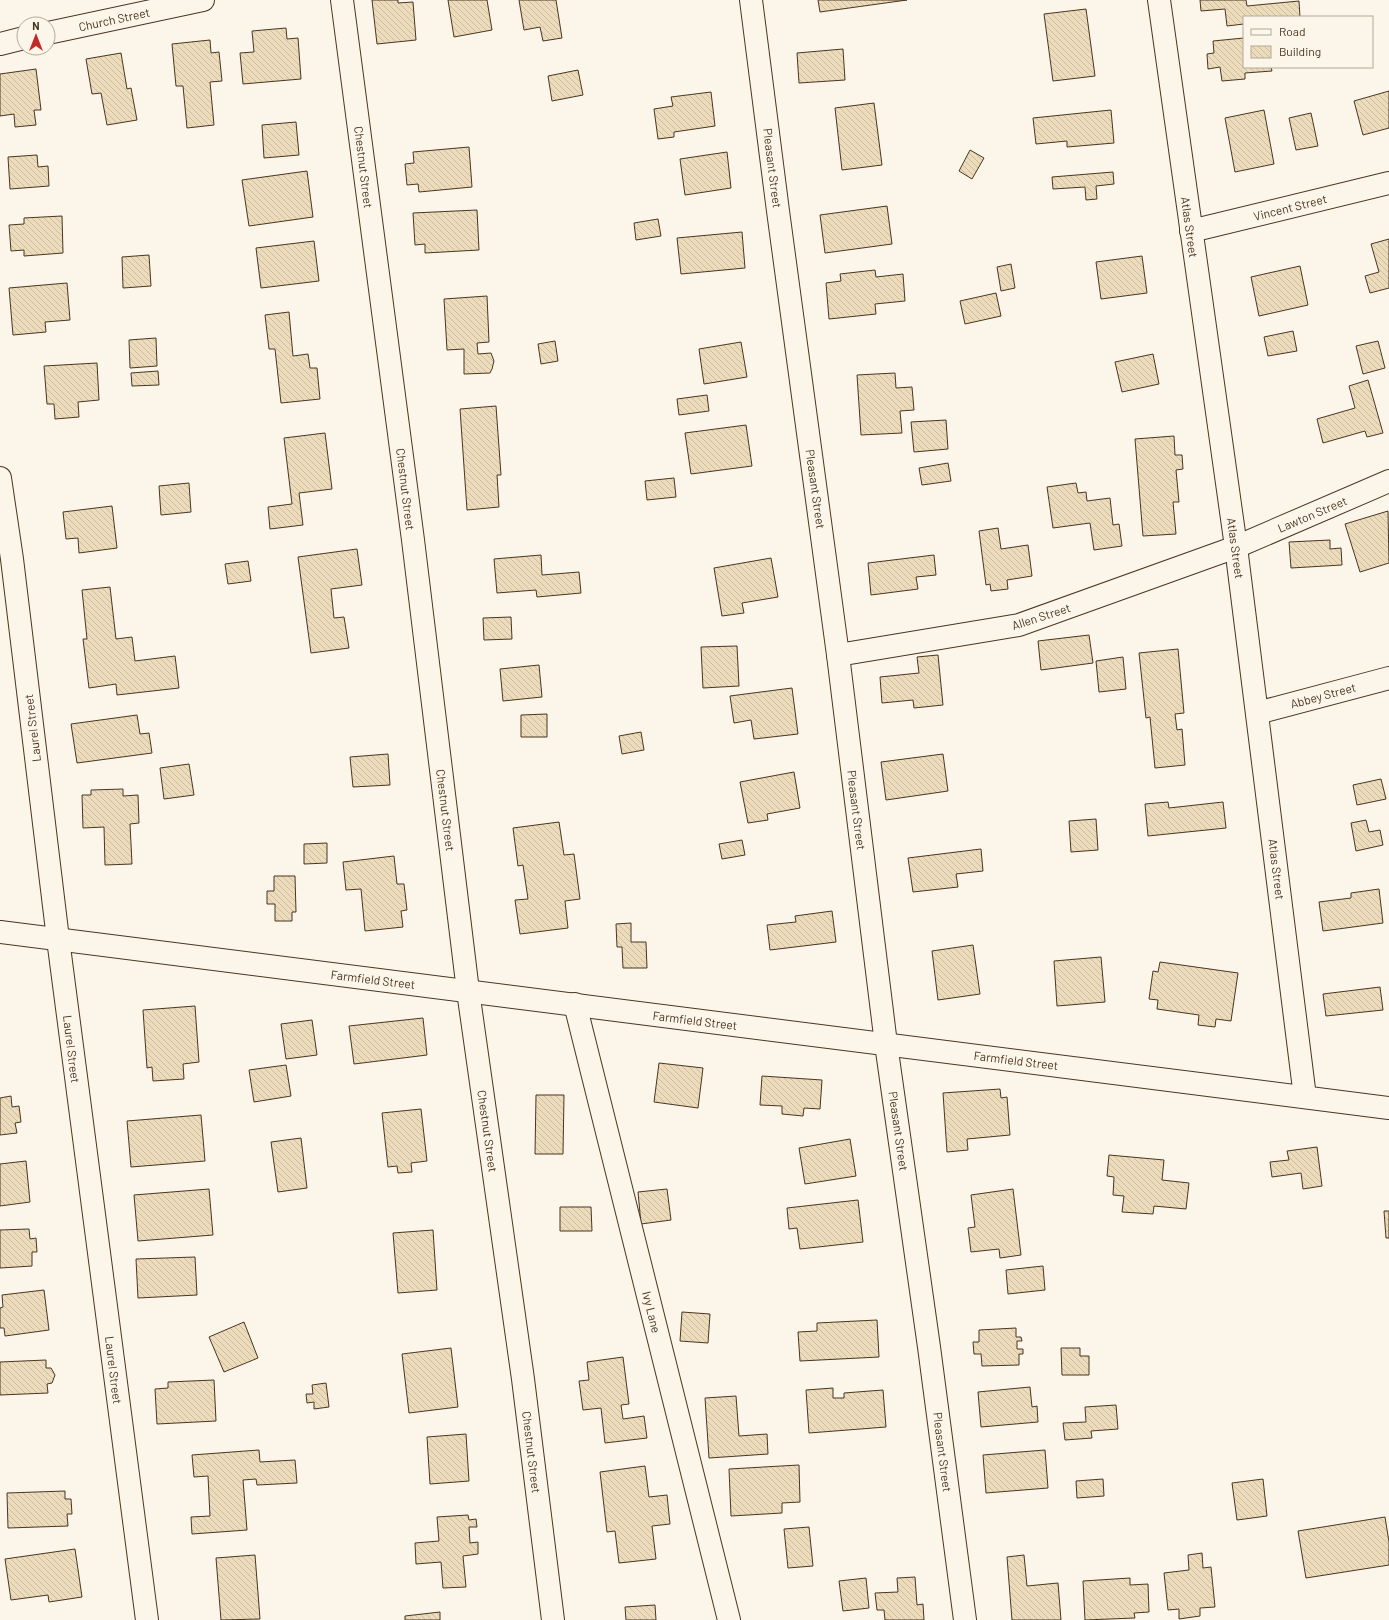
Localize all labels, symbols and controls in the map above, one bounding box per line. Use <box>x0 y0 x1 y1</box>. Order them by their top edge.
street label: Church Street <box>77 5 151 33</box>
north arrow <box>16 16 56 56</box>
legend <box>1243 16 1373 68</box>
text: N <box>32 19 40 32</box>
text: Road <box>1279 24 1306 38</box>
text: Building <box>1279 44 1321 58</box>
street label: Chestnut Street <box>352 125 376 209</box>
street label: Pleasant Street <box>761 127 785 209</box>
street label: Vincent Street <box>1252 191 1328 223</box>
street label: Atlas Street <box>1179 196 1201 258</box>
street label: Chestnut Street <box>394 447 418 531</box>
street label: Pleasant Street <box>803 448 829 530</box>
street label: Lawton Street <box>1275 493 1349 535</box>
street label: Atlas Street <box>1225 517 1247 579</box>
street label: Allen Street <box>1010 600 1072 632</box>
street label: Abbey Street <box>1289 680 1357 710</box>
street label: Laurel Street <box>21 693 43 763</box>
street label: Chestnut Street <box>434 768 458 852</box>
street label: Pleasant Street <box>845 769 869 851</box>
street label: Atlas Street <box>1266 838 1288 900</box>
street label: Farmfield Street <box>330 967 416 991</box>
street label: Farmfield Street <box>652 1008 738 1032</box>
street label: Laurel Street <box>61 1014 83 1084</box>
street label: Farmfield Street <box>973 1048 1059 1072</box>
street label: Chestnut Street <box>475 1089 501 1173</box>
street label: Pleasant Street <box>886 1090 912 1172</box>
street label: Ivy Lane <box>640 1290 664 1334</box>
street label: Laurel Street <box>103 1335 125 1405</box>
street label: Chestnut Street <box>520 1410 544 1494</box>
street label: Pleasant Street <box>931 1411 955 1493</box>

